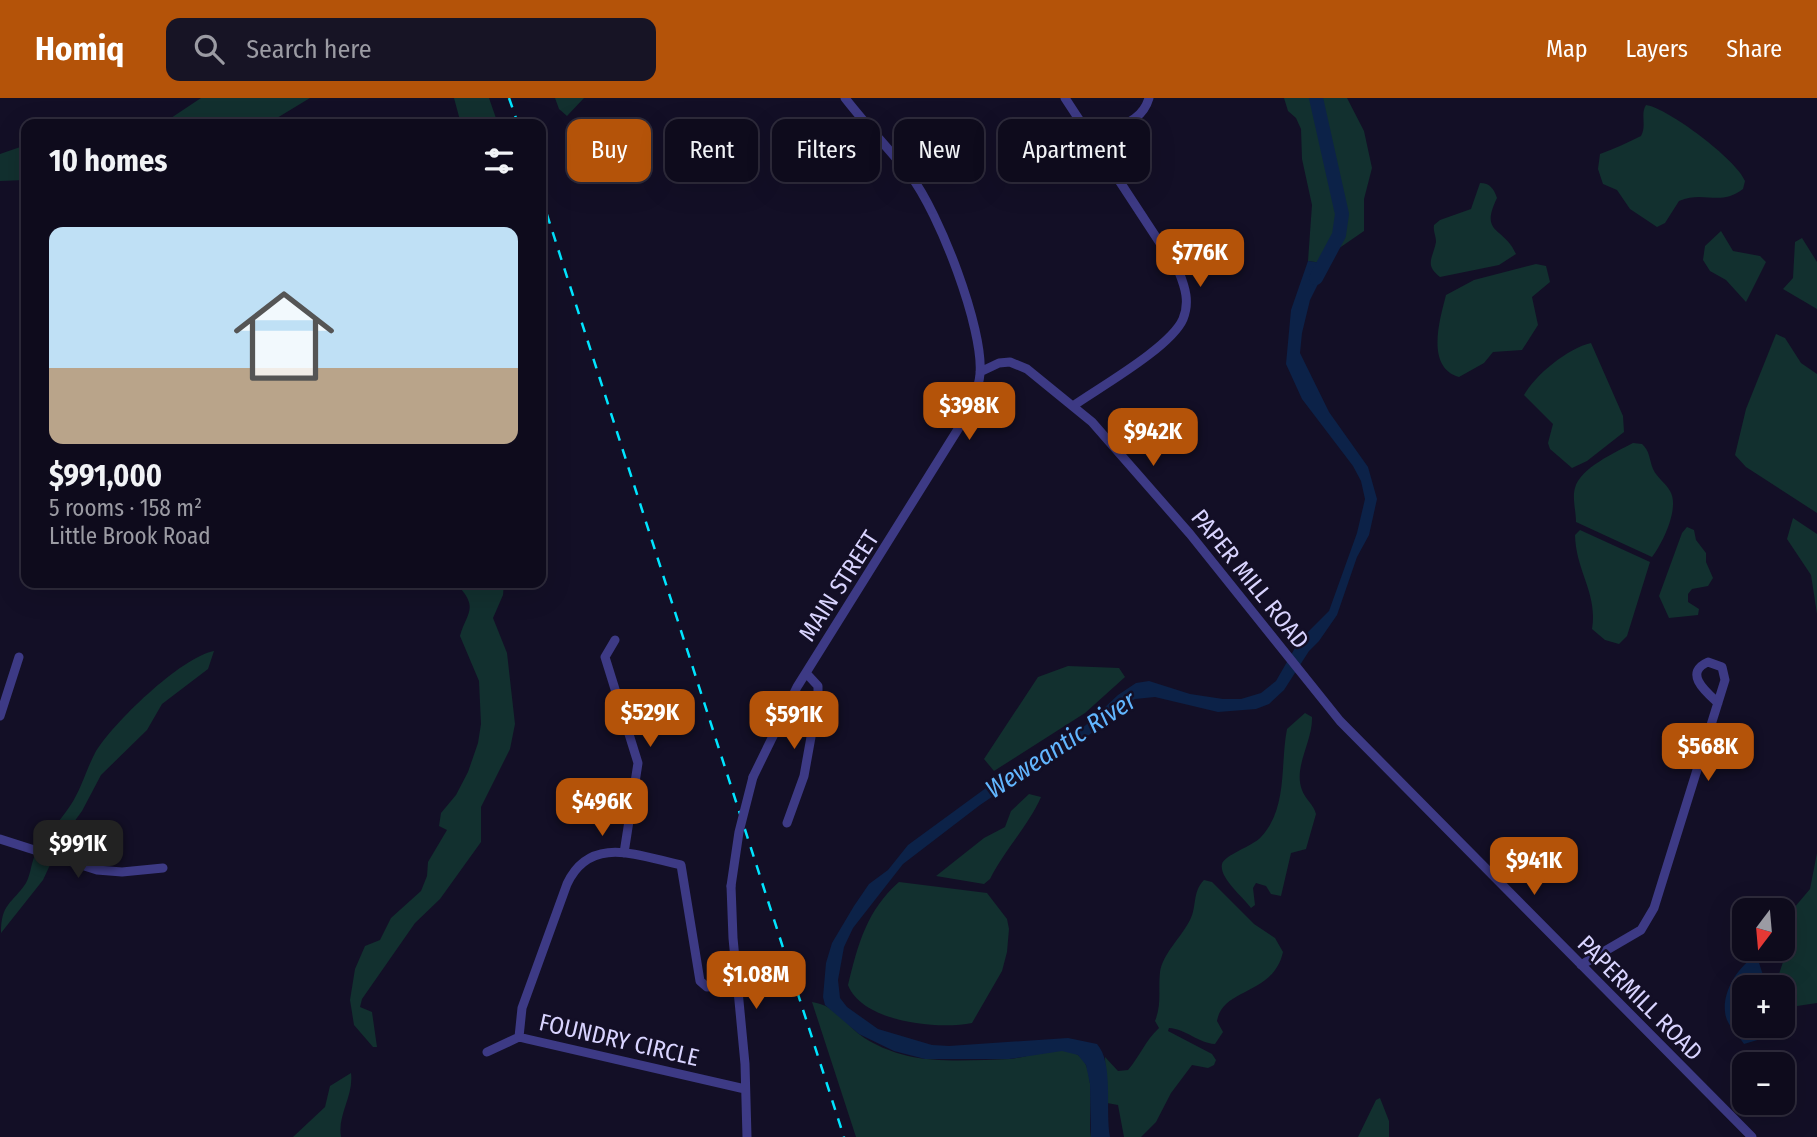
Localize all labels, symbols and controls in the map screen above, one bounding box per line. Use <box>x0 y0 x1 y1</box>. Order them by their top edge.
search box <box>166 18 656 81</box>
text: Homiq <box>35 29 124 69</box>
icon: search <box>190 30 228 68</box>
text: Search here <box>246 34 371 65</box>
text: Map <box>1546 35 1588 63</box>
text: Layers <box>1626 35 1688 63</box>
text: Share <box>1726 35 1782 63</box>
chip: Buy <box>567 119 651 182</box>
chip: Rent <box>665 119 758 182</box>
chip: Filters <box>772 119 880 182</box>
chip: New <box>894 119 984 182</box>
chip: Apartment <box>998 119 1150 182</box>
icon: filters <box>480 142 518 180</box>
text: 10 homes <box>49 143 167 179</box>
pin: $776K <box>1151 230 1249 289</box>
text: $776K <box>1172 238 1228 266</box>
icon: home <box>221 273 347 399</box>
pin: $398K <box>920 382 1018 442</box>
text: $398K <box>939 391 999 419</box>
pin: $942K <box>1104 408 1202 468</box>
text: $942K <box>1124 417 1182 445</box>
text: $991,000 <box>49 458 162 494</box>
text: 5 rooms · 158 m² <box>49 494 202 522</box>
street label: PAPER MILL ROAD <box>1185 504 1315 654</box>
text: Little Brook Road <box>49 522 210 550</box>
street label: MAIN STREET <box>793 526 885 646</box>
water label: Weweantic River <box>980 684 1143 805</box>
pin: $529K <box>601 690 699 749</box>
pin: $591K <box>745 692 843 751</box>
text: $529K <box>621 698 679 726</box>
text: $591K <box>765 700 823 728</box>
pin: $568K <box>1659 724 1757 783</box>
text: $568K <box>1678 732 1738 760</box>
pin: $496K <box>553 778 651 838</box>
text: $496K <box>572 787 632 815</box>
pin: $991K <box>29 820 127 880</box>
text: $991K <box>49 829 107 857</box>
pin: $941K <box>1485 838 1583 897</box>
text: $941K <box>1506 846 1562 874</box>
north arrow <box>1732 898 1796 961</box>
map controls <box>1732 898 1795 1115</box>
street label: PAPERMILL ROAD <box>1572 930 1708 1066</box>
pin: $1.08M <box>699 951 813 1011</box>
text: $1.08M <box>723 960 789 988</box>
button: + <box>1732 975 1795 1038</box>
street label: FOUNDRY CIRCLE <box>536 1008 702 1072</box>
button: − <box>1732 1052 1795 1115</box>

